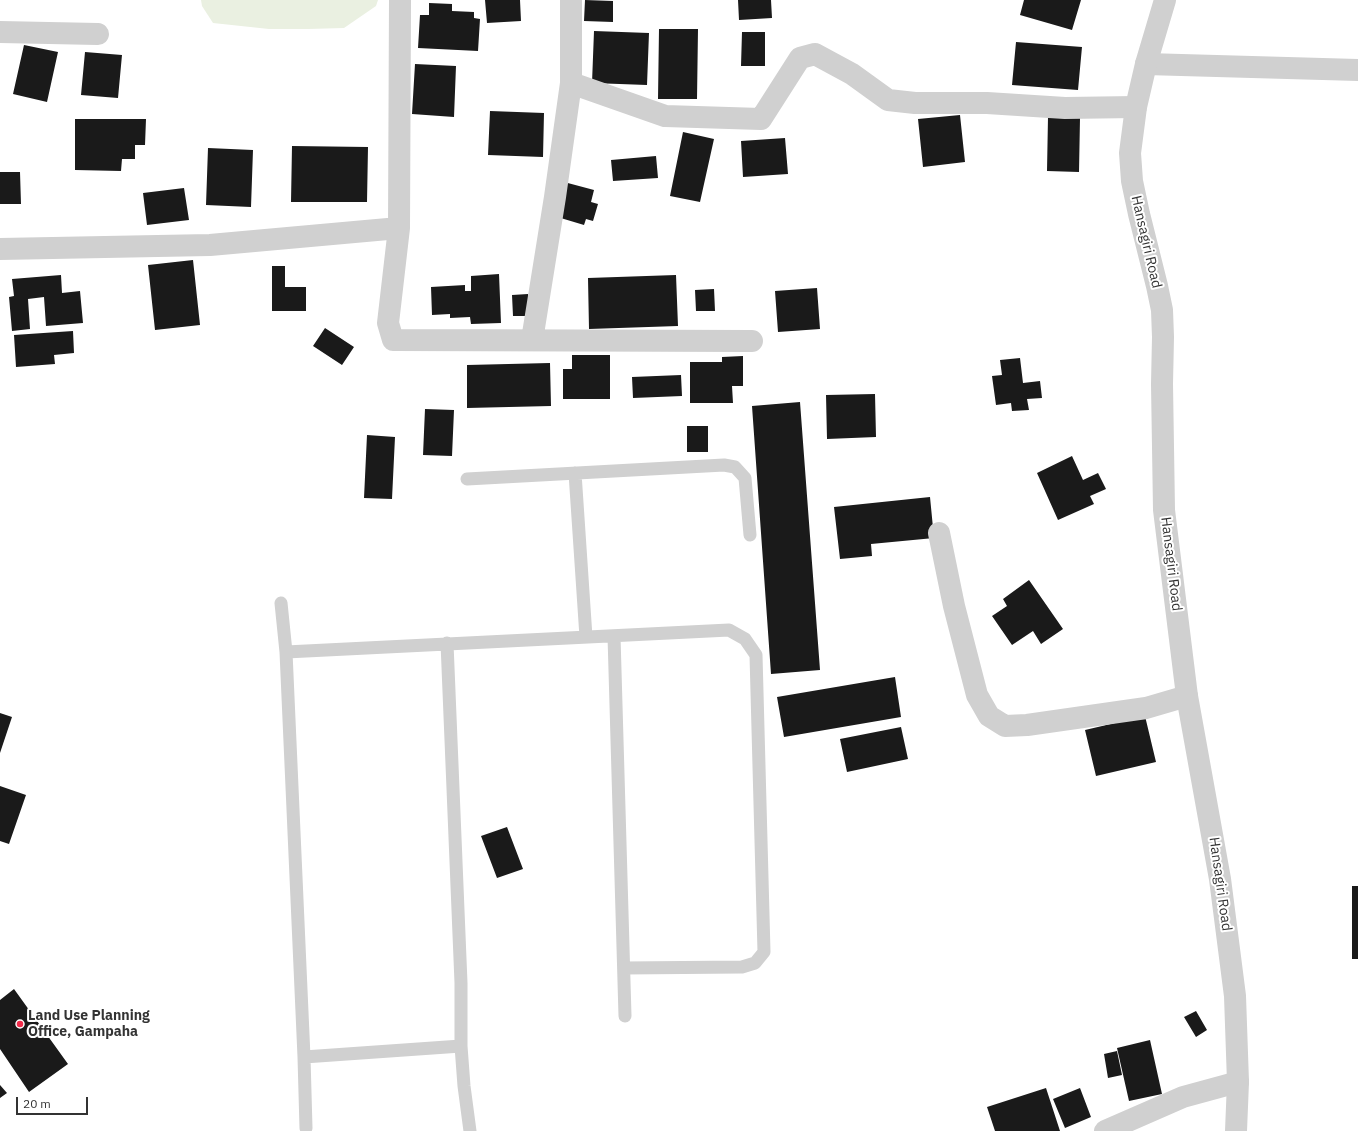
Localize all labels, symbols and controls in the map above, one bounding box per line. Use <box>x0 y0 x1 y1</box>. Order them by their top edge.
street label: Hansagiri Road <box>1127 194 1165 290</box>
street label: Hansagiri Road <box>1157 516 1185 612</box>
street label: Hansagiri Road <box>1205 836 1235 932</box>
place label: Land Use Planning Office, Gampaha <box>28 1008 150 1040</box>
marker: Land Use Planning Office, Gampaha <box>15 1019 25 1029</box>
scale bar <box>18 1089 90 1115</box>
text: 20 m <box>23 1096 51 1111</box>

